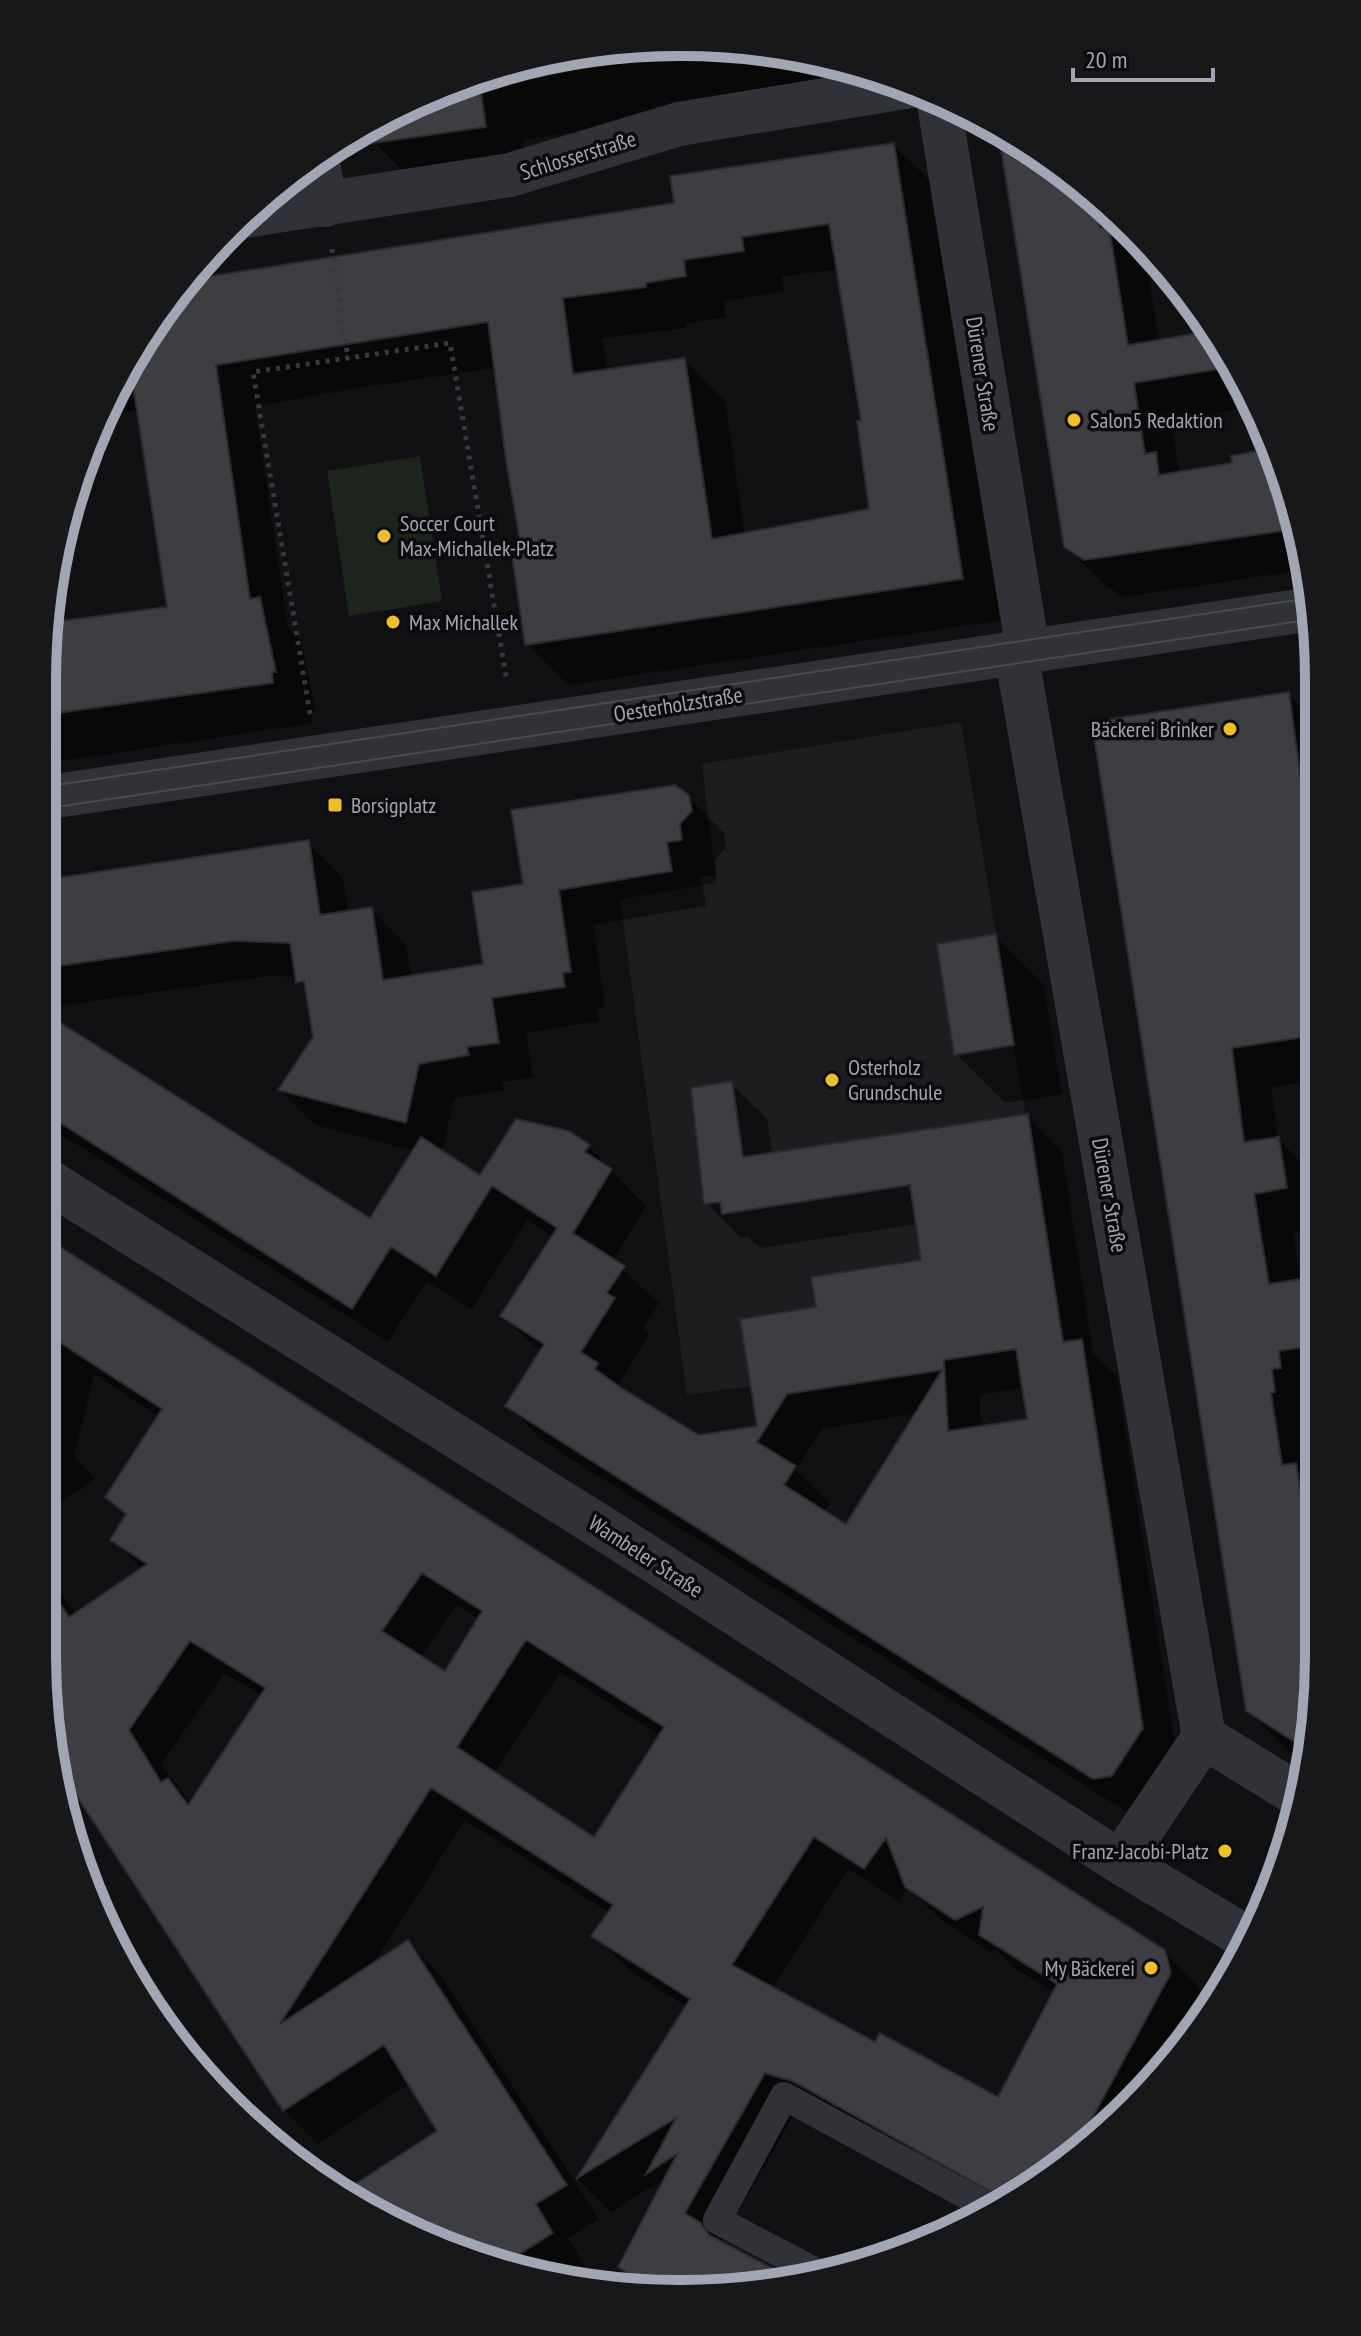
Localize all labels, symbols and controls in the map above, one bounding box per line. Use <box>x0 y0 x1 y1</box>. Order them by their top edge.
scale bar <box>1073 32 1213 82</box>
text: 20 m <box>1085 44 1127 75</box>
street label: Schlosserstraße <box>517 124 639 186</box>
street label: Dürener Straße <box>960 315 1006 433</box>
place label: Salon5 Redaktion <box>1090 406 1223 434</box>
marker: Salon5 Redaktion <box>1065 411 1083 429</box>
place label: Soccer Court Max-Michallek-Platz <box>400 509 554 562</box>
marker: Soccer Court Max-Michallek-Platz <box>375 527 393 545</box>
place label: Max Michallek <box>409 608 518 636</box>
marker: Max Michallek <box>384 613 402 631</box>
street label: Oesterholzstraße <box>612 680 744 728</box>
place label: Bäckerei Brinker <box>1091 715 1214 743</box>
marker: Bäckerei Brinker <box>1221 720 1239 738</box>
place label: Borsigplatz <box>351 791 436 819</box>
marker: Borsigplatz <box>326 796 344 814</box>
place label: Osterholz Grundschule <box>848 1053 942 1106</box>
marker: Osterholz Grundschule <box>823 1071 841 1089</box>
street label: Dürener Straße <box>1086 1136 1134 1254</box>
street label: Wambeler Straße <box>584 1509 708 1603</box>
place label: Franz-Jacobi-Platz <box>1072 1837 1209 1865</box>
marker: Franz-Jacobi-Platz <box>1216 1842 1234 1860</box>
place label: My Bäckerei <box>1044 1954 1135 1982</box>
marker: My Bäckerei <box>1142 1959 1160 1977</box>

